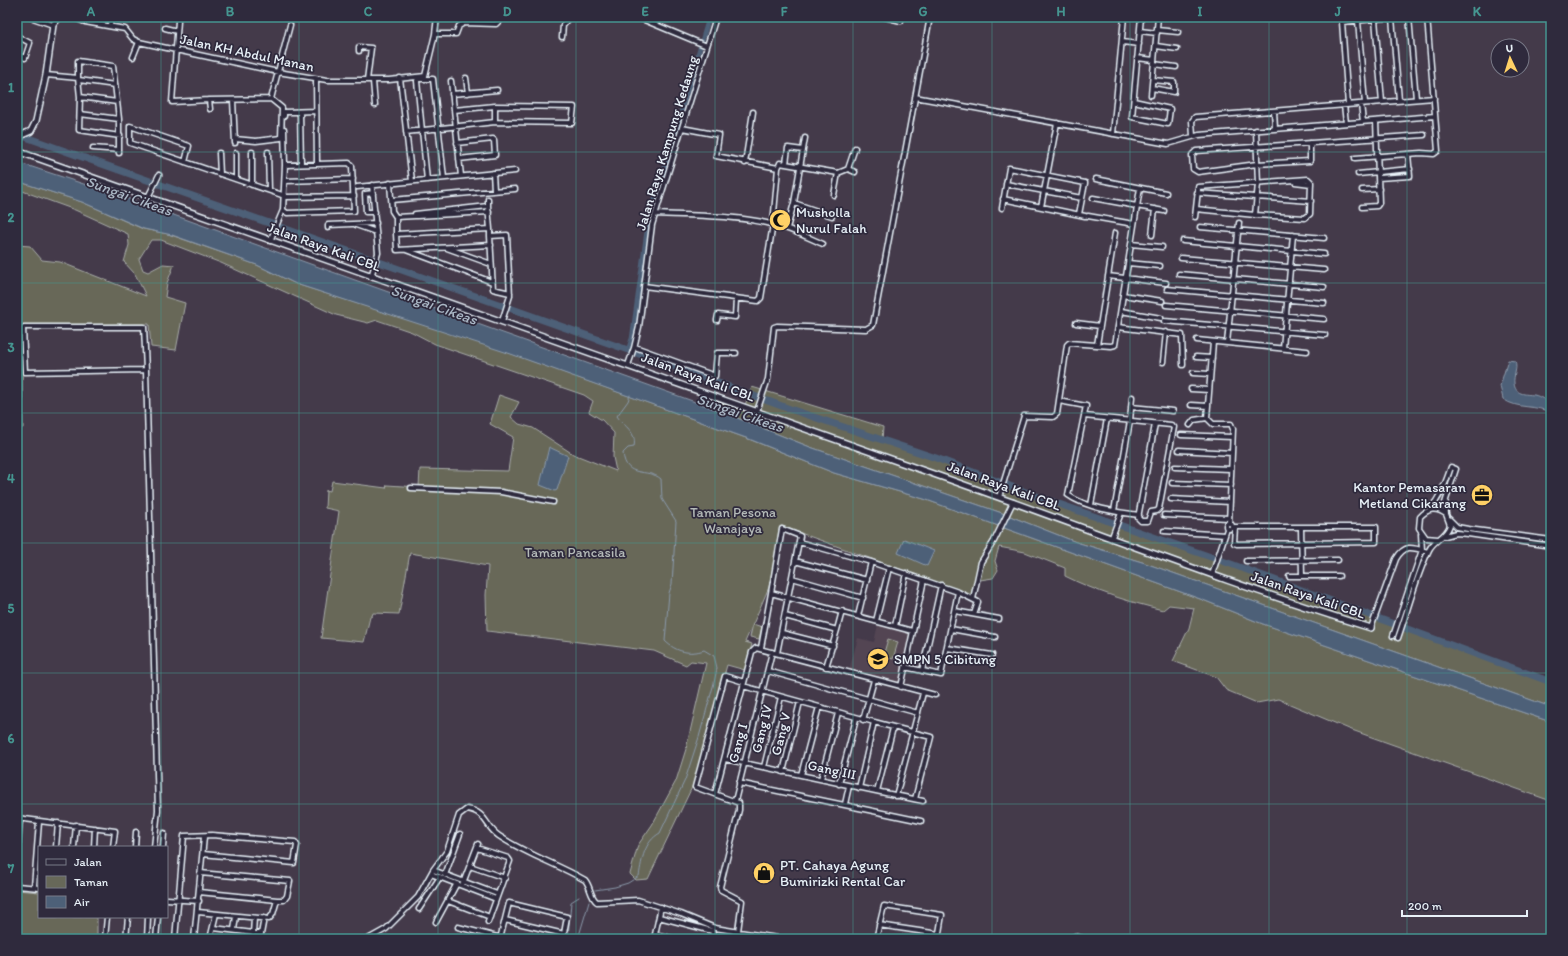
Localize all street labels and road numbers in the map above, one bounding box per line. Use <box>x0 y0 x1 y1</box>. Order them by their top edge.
street label: Jalan KH Abdul Manan <box>178 30 316 76</box>
street label: Jalan Raya Kampung Kedaung <box>632 53 702 232</box>
street label: Jalan Raya Kali CBL <box>265 219 383 275</box>
street label: Jalan Raya Kali CBL <box>639 349 757 405</box>
street label: Jalan Raya Kali CBL <box>945 458 1063 514</box>
street label: Jalan Raya Kali CBL <box>1249 567 1367 623</box>
street label: Gang IV <box>748 703 776 755</box>
street label: Gang V <box>768 710 795 757</box>
street label: Gang I <box>725 721 751 765</box>
street label: Gang III <box>806 757 858 783</box>

